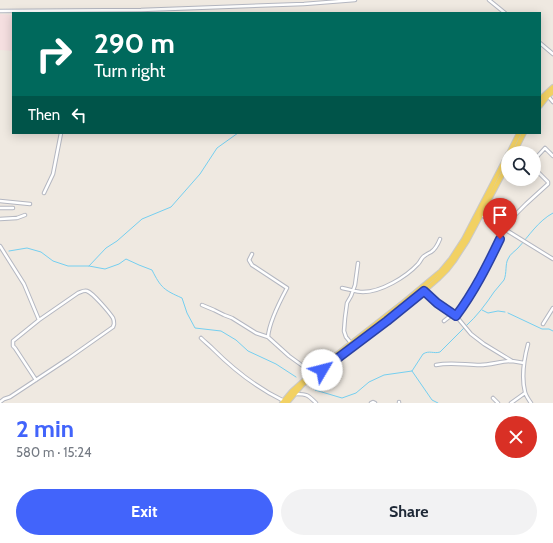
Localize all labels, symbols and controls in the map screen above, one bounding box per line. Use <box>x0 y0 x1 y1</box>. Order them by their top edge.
text: 290 m <box>94 26 175 60</box>
icon: right <box>28 28 80 80</box>
text: Turn right <box>94 60 165 82</box>
icon: left <box>68 104 90 126</box>
text: Then <box>28 106 60 124</box>
map controls <box>501 146 541 186</box>
button: search <box>501 146 541 186</box>
pin <box>483 198 517 239</box>
icon: arrive <box>489 204 511 226</box>
position arrow <box>301 349 343 391</box>
text: 2 min <box>16 414 74 443</box>
button: close <box>495 416 537 458</box>
text: 580 m · 15:24 <box>16 444 92 460</box>
button: Exit <box>16 489 273 535</box>
button: Share <box>281 489 537 535</box>

